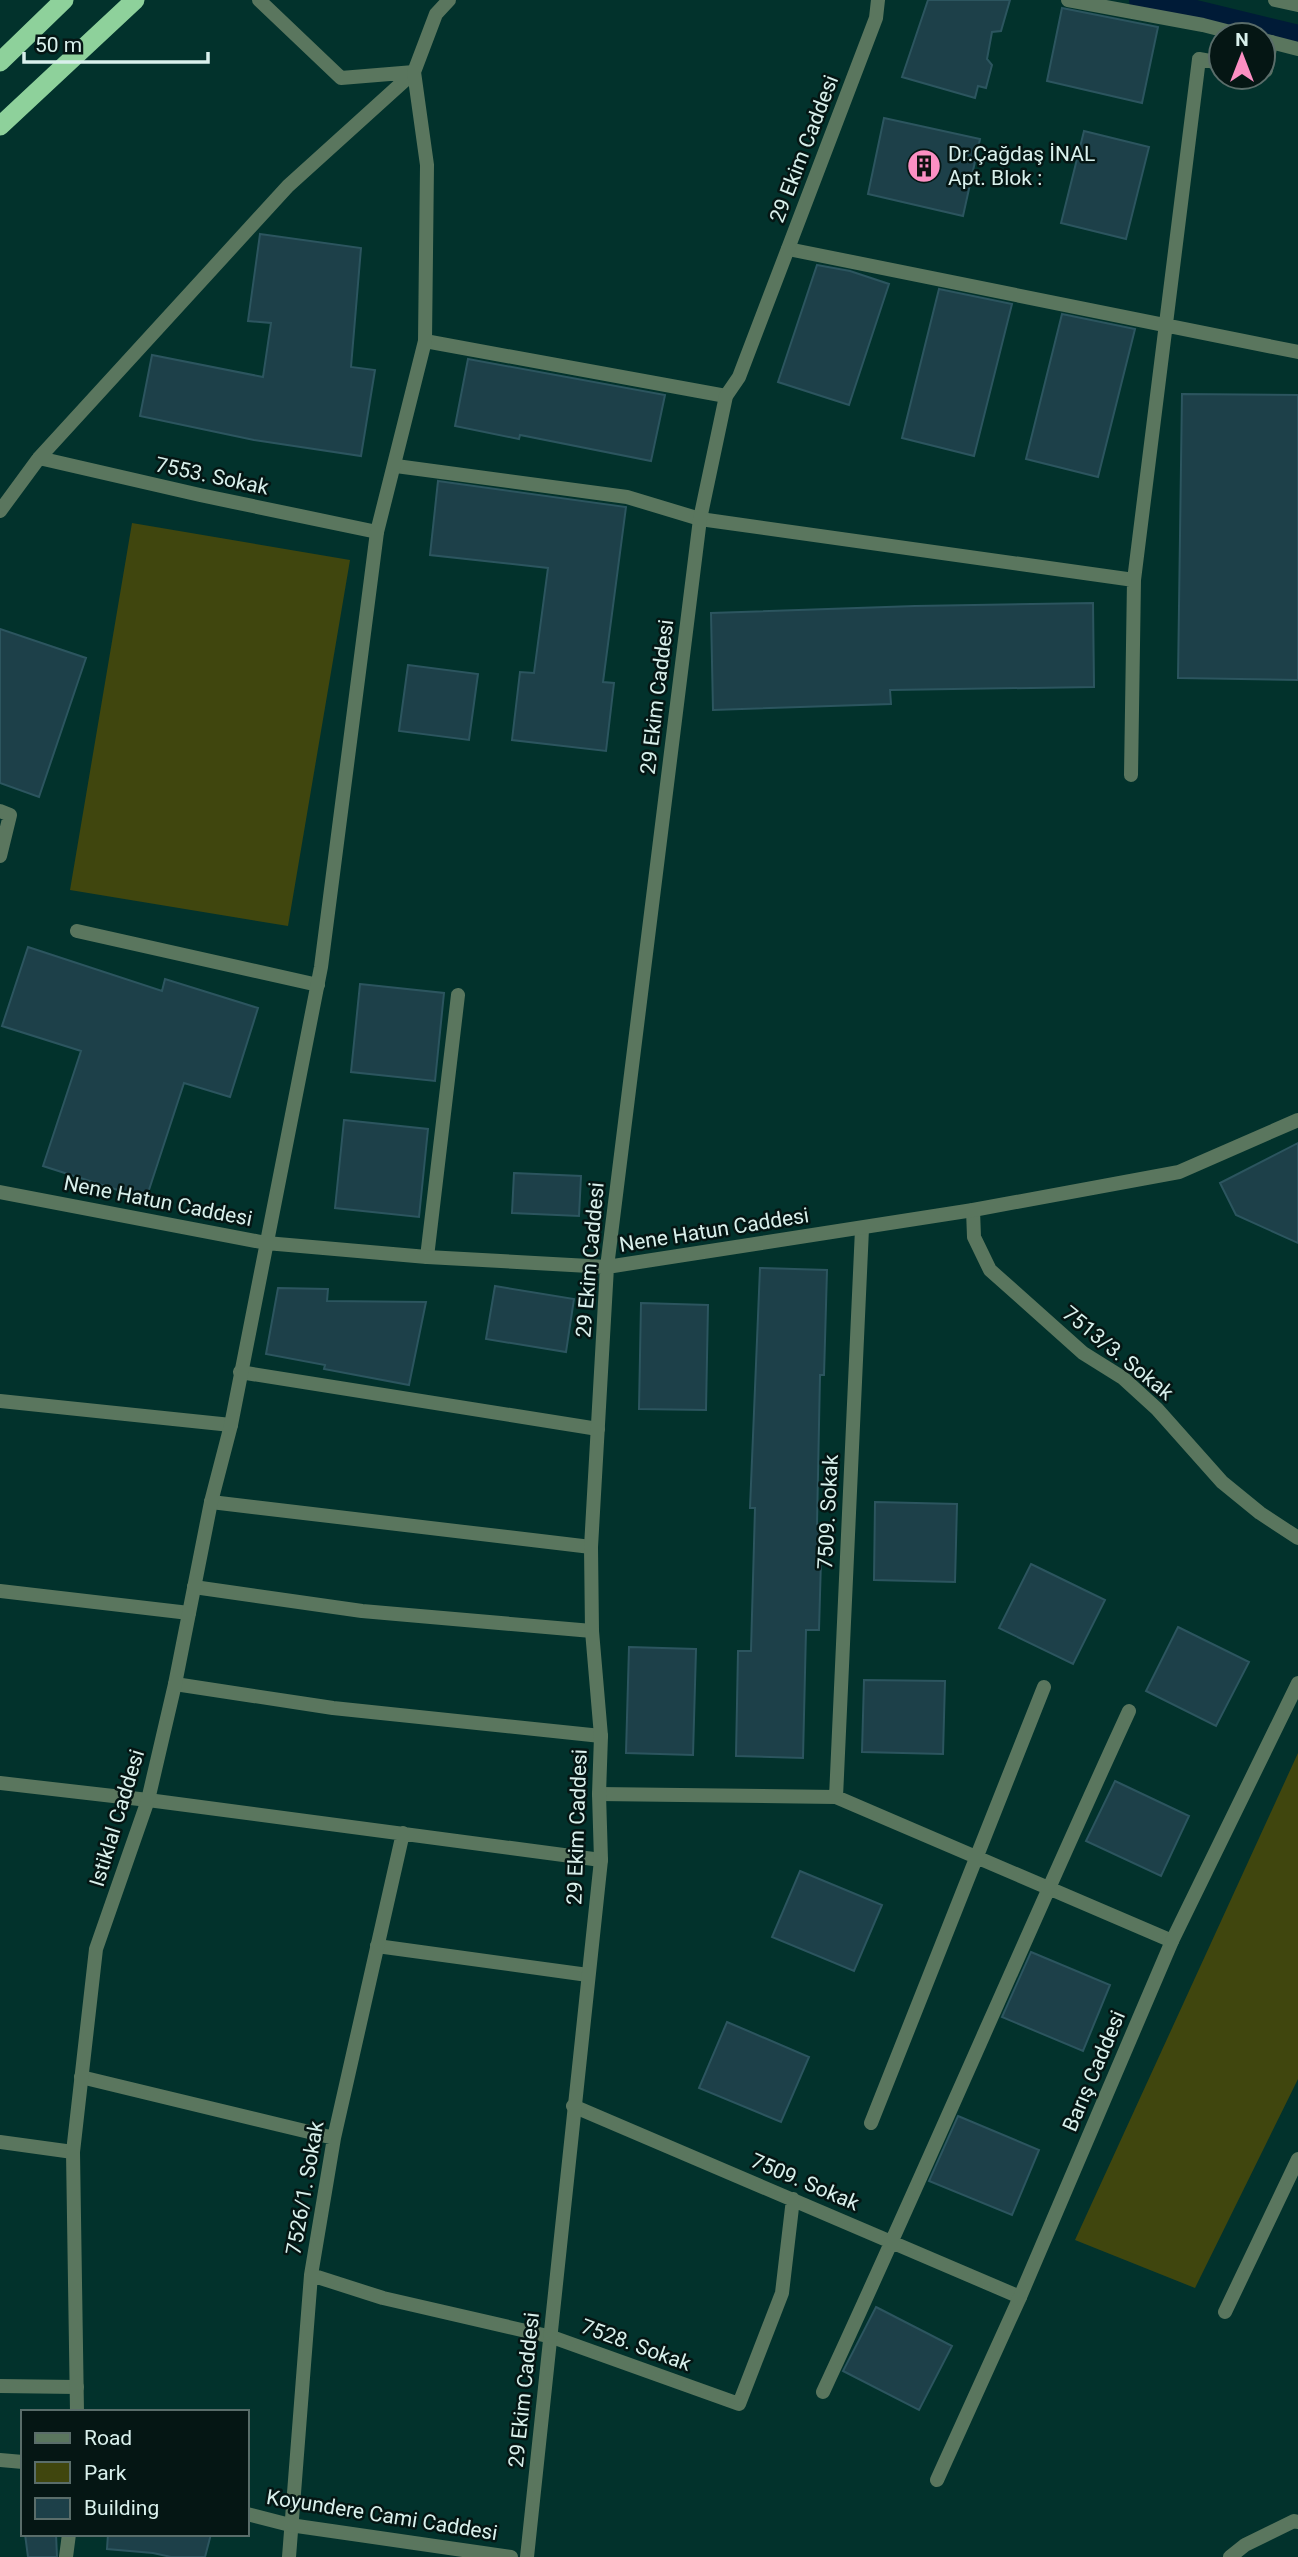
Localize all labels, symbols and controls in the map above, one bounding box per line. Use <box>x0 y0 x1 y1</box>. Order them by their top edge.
scale bar <box>24 21 208 65</box>
north arrow <box>1207 21 1277 91</box>
text: N <box>1235 28 1249 51</box>
text: 50 m <box>35 33 82 57</box>
street label: 29 Ekim Caddesi <box>765 72 843 226</box>
place label: Dr.Çağdaş İNAL Apt. Blok : <box>948 142 1095 190</box>
building icon: Dr.Çağdaş İNAL Apt. Blok : <box>905 147 943 185</box>
street label: 7553. Sokak <box>153 452 271 500</box>
street label: 29 Ekim Caddesi <box>636 618 678 776</box>
street label: Nene Hatun Caddesi <box>62 1171 254 1231</box>
street label: 29 Ekim Caddesi <box>571 1181 609 1339</box>
street label: Nene Hatun Caddesi <box>618 1203 810 1257</box>
street label: 7513/3. Sokak <box>1058 1301 1179 1405</box>
street label: 7509. Sokak <box>813 1454 843 1570</box>
street label: Istiklal Caddesi <box>85 1747 149 1889</box>
street label: 29 Ekim Caddesi <box>562 1749 592 1905</box>
street label: Barış Caddesi <box>1058 2007 1130 2135</box>
street label: 7526/1. Sokak <box>281 2119 329 2257</box>
street label: 7509. Sokak <box>747 2148 863 2216</box>
street label: 29 Ekim Caddesi <box>504 2311 544 2469</box>
street label: 7528. Sokak <box>578 2314 695 2376</box>
legend <box>21 2410 248 2536</box>
text: Road <box>84 2426 132 2450</box>
text: Park <box>84 2461 127 2485</box>
street label: Koyundere Cami Caddesi <box>265 2485 499 2545</box>
text: Building <box>84 2496 159 2520</box>

